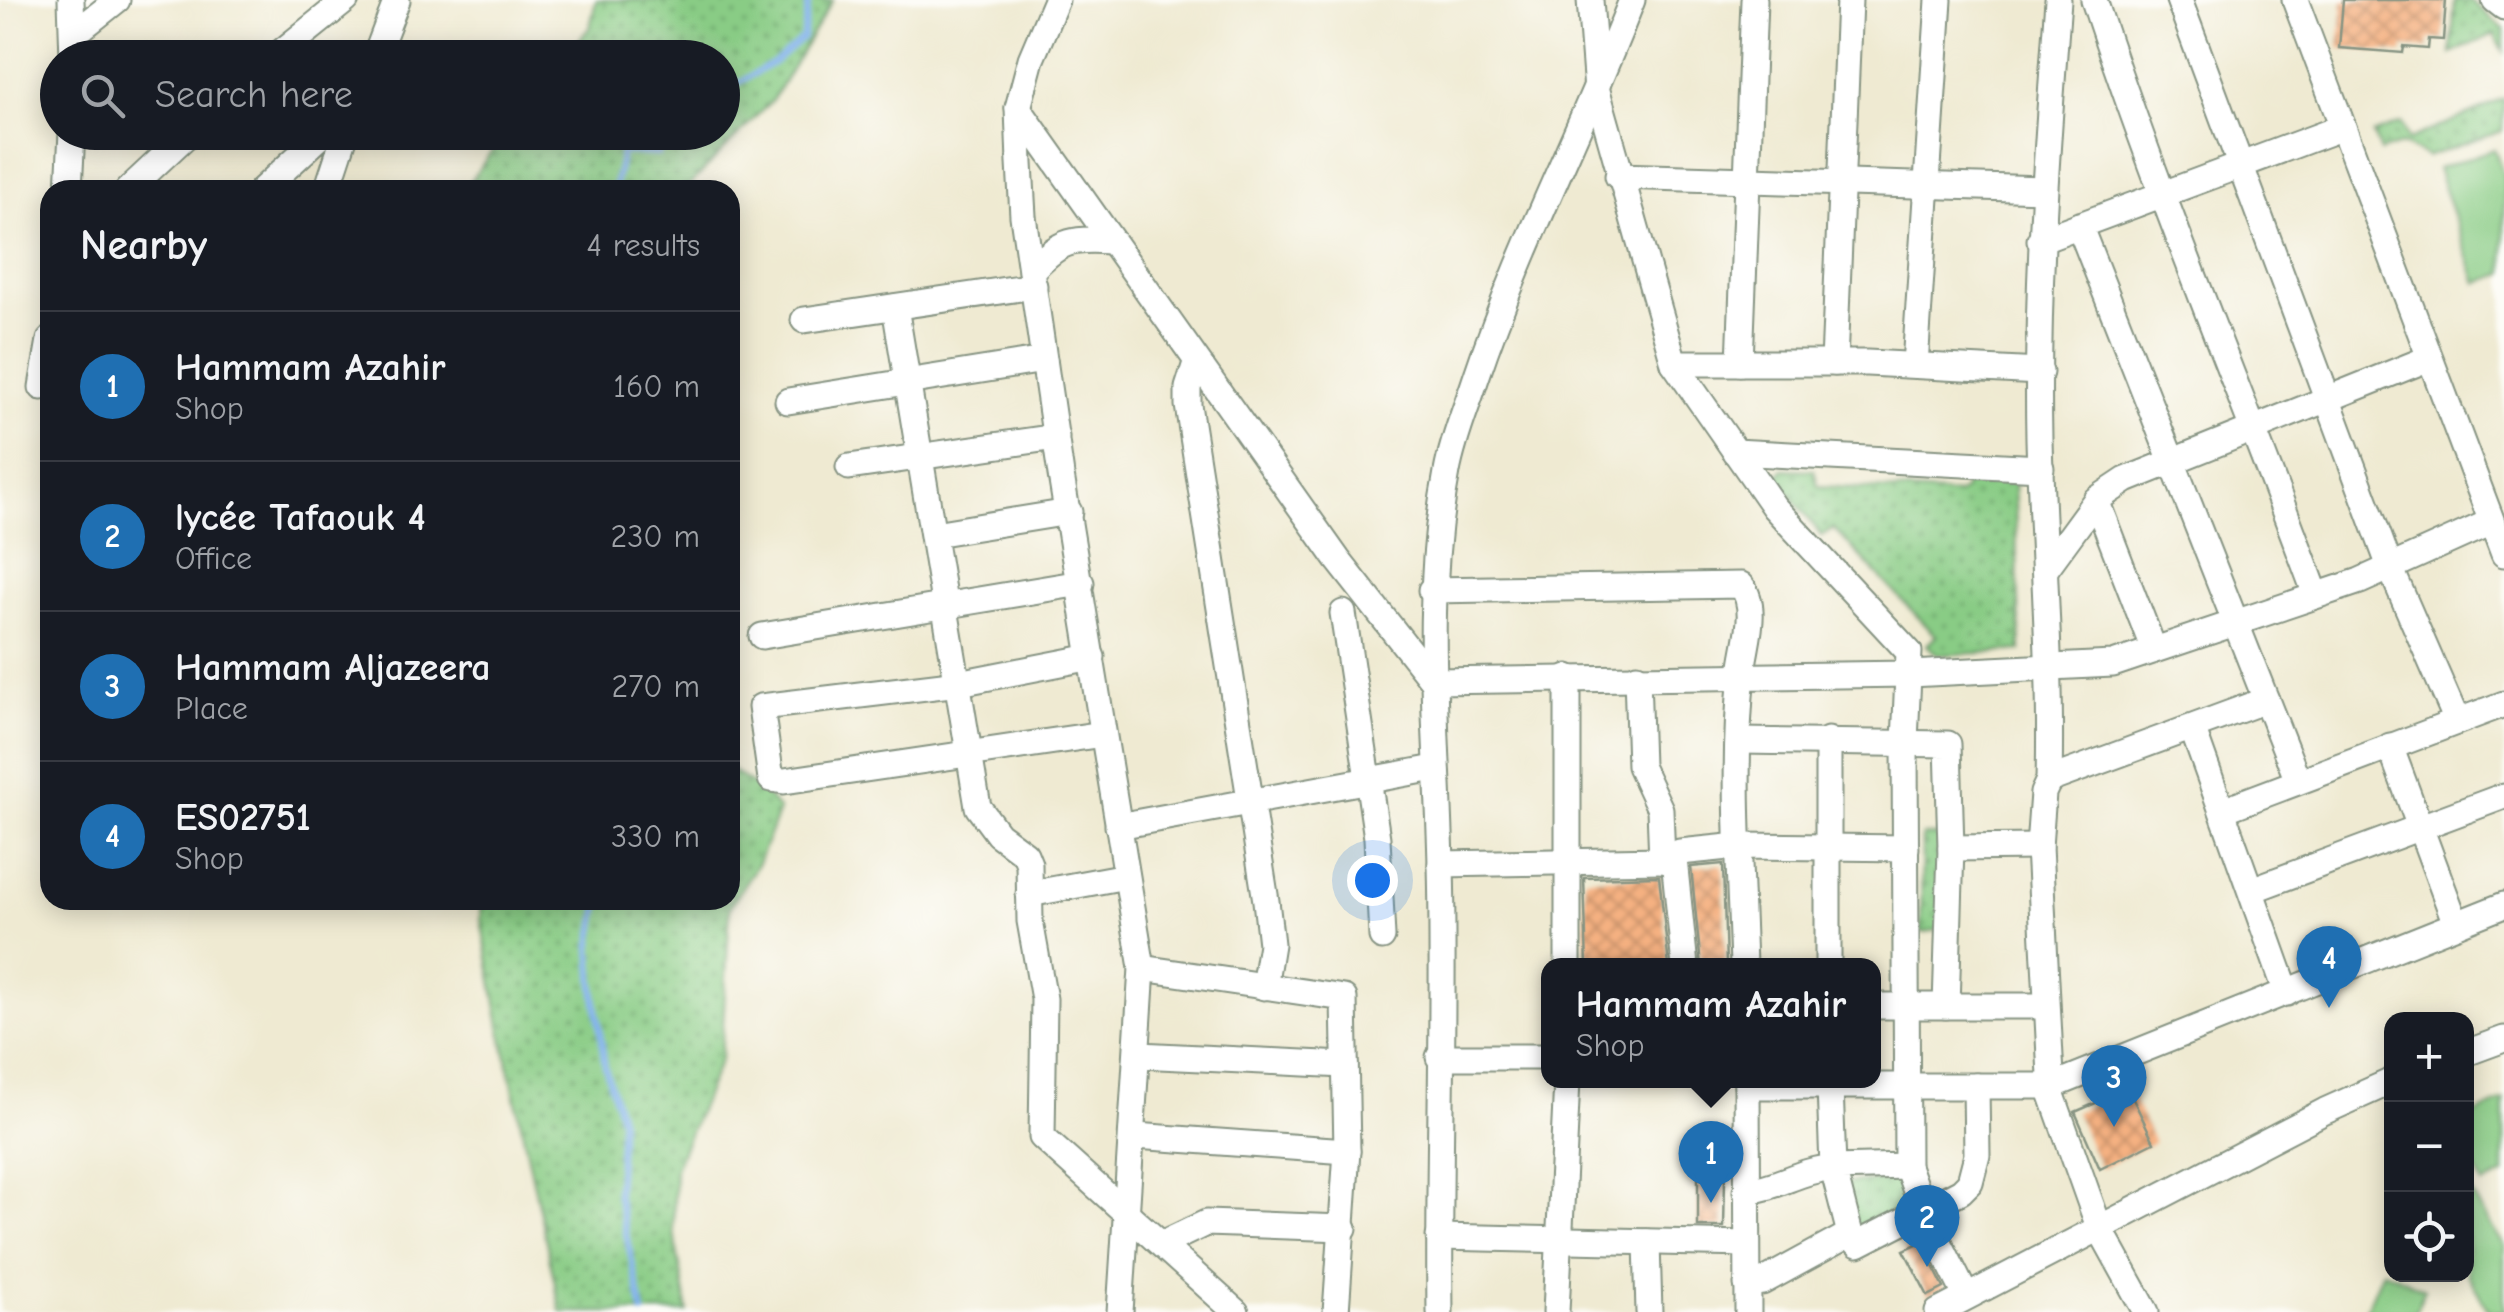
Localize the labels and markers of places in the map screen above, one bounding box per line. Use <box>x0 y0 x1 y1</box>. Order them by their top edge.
pin: 4 <box>2296 926 2362 1008</box>
pin: 3 <box>2082 1044 2146 1127</box>
pin: 1 <box>1678 1120 1744 1203</box>
pin: 2 <box>1894 1184 1960 1267</box>

